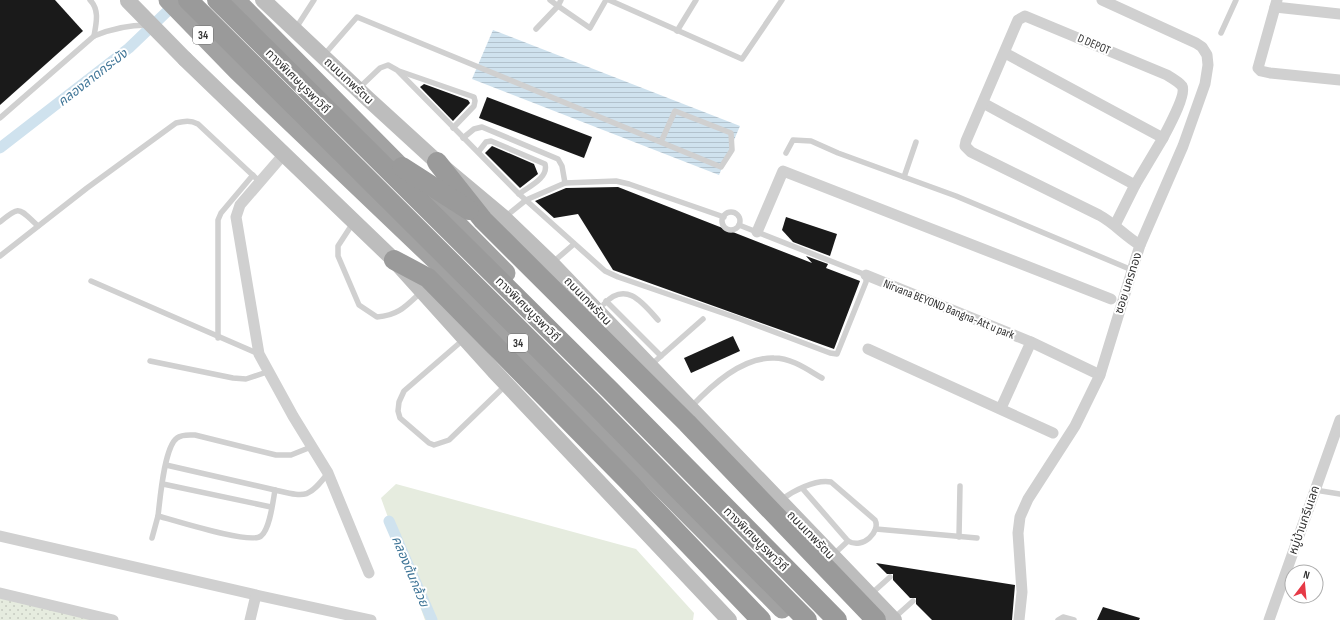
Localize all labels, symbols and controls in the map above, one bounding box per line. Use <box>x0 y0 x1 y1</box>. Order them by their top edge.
road number: 34 <box>193 26 213 44</box>
street label: D DEPOT <box>1075 31 1113 58</box>
water label: คลองลาดกระบัง <box>55 45 131 110</box>
street label: ทางพิเศษบูรพาวิถี <box>262 46 333 117</box>
street label: ถนนเทพรัตน <box>321 55 376 108</box>
street label: ซอย นครทอง <box>1111 250 1145 316</box>
street label: ทางพิเศษบูรพาวิถี <box>492 274 563 345</box>
street label: ถนนเทพรัตน <box>561 274 615 329</box>
street label: Nirvana BEYOND Bangna-Att u park <box>881 276 1017 343</box>
road number: 34 <box>508 334 528 352</box>
street label: หมู่บ้านกรีนเลค <box>1286 484 1323 557</box>
street label: ทางพิเศษบูรพาวิถี <box>720 504 791 575</box>
street label: ถนนเทพรัตน <box>784 508 838 563</box>
water label: คลองต้นกล้วย <box>388 534 433 610</box>
north arrow <box>1284 564 1324 604</box>
text: N <box>1302 568 1311 582</box>

